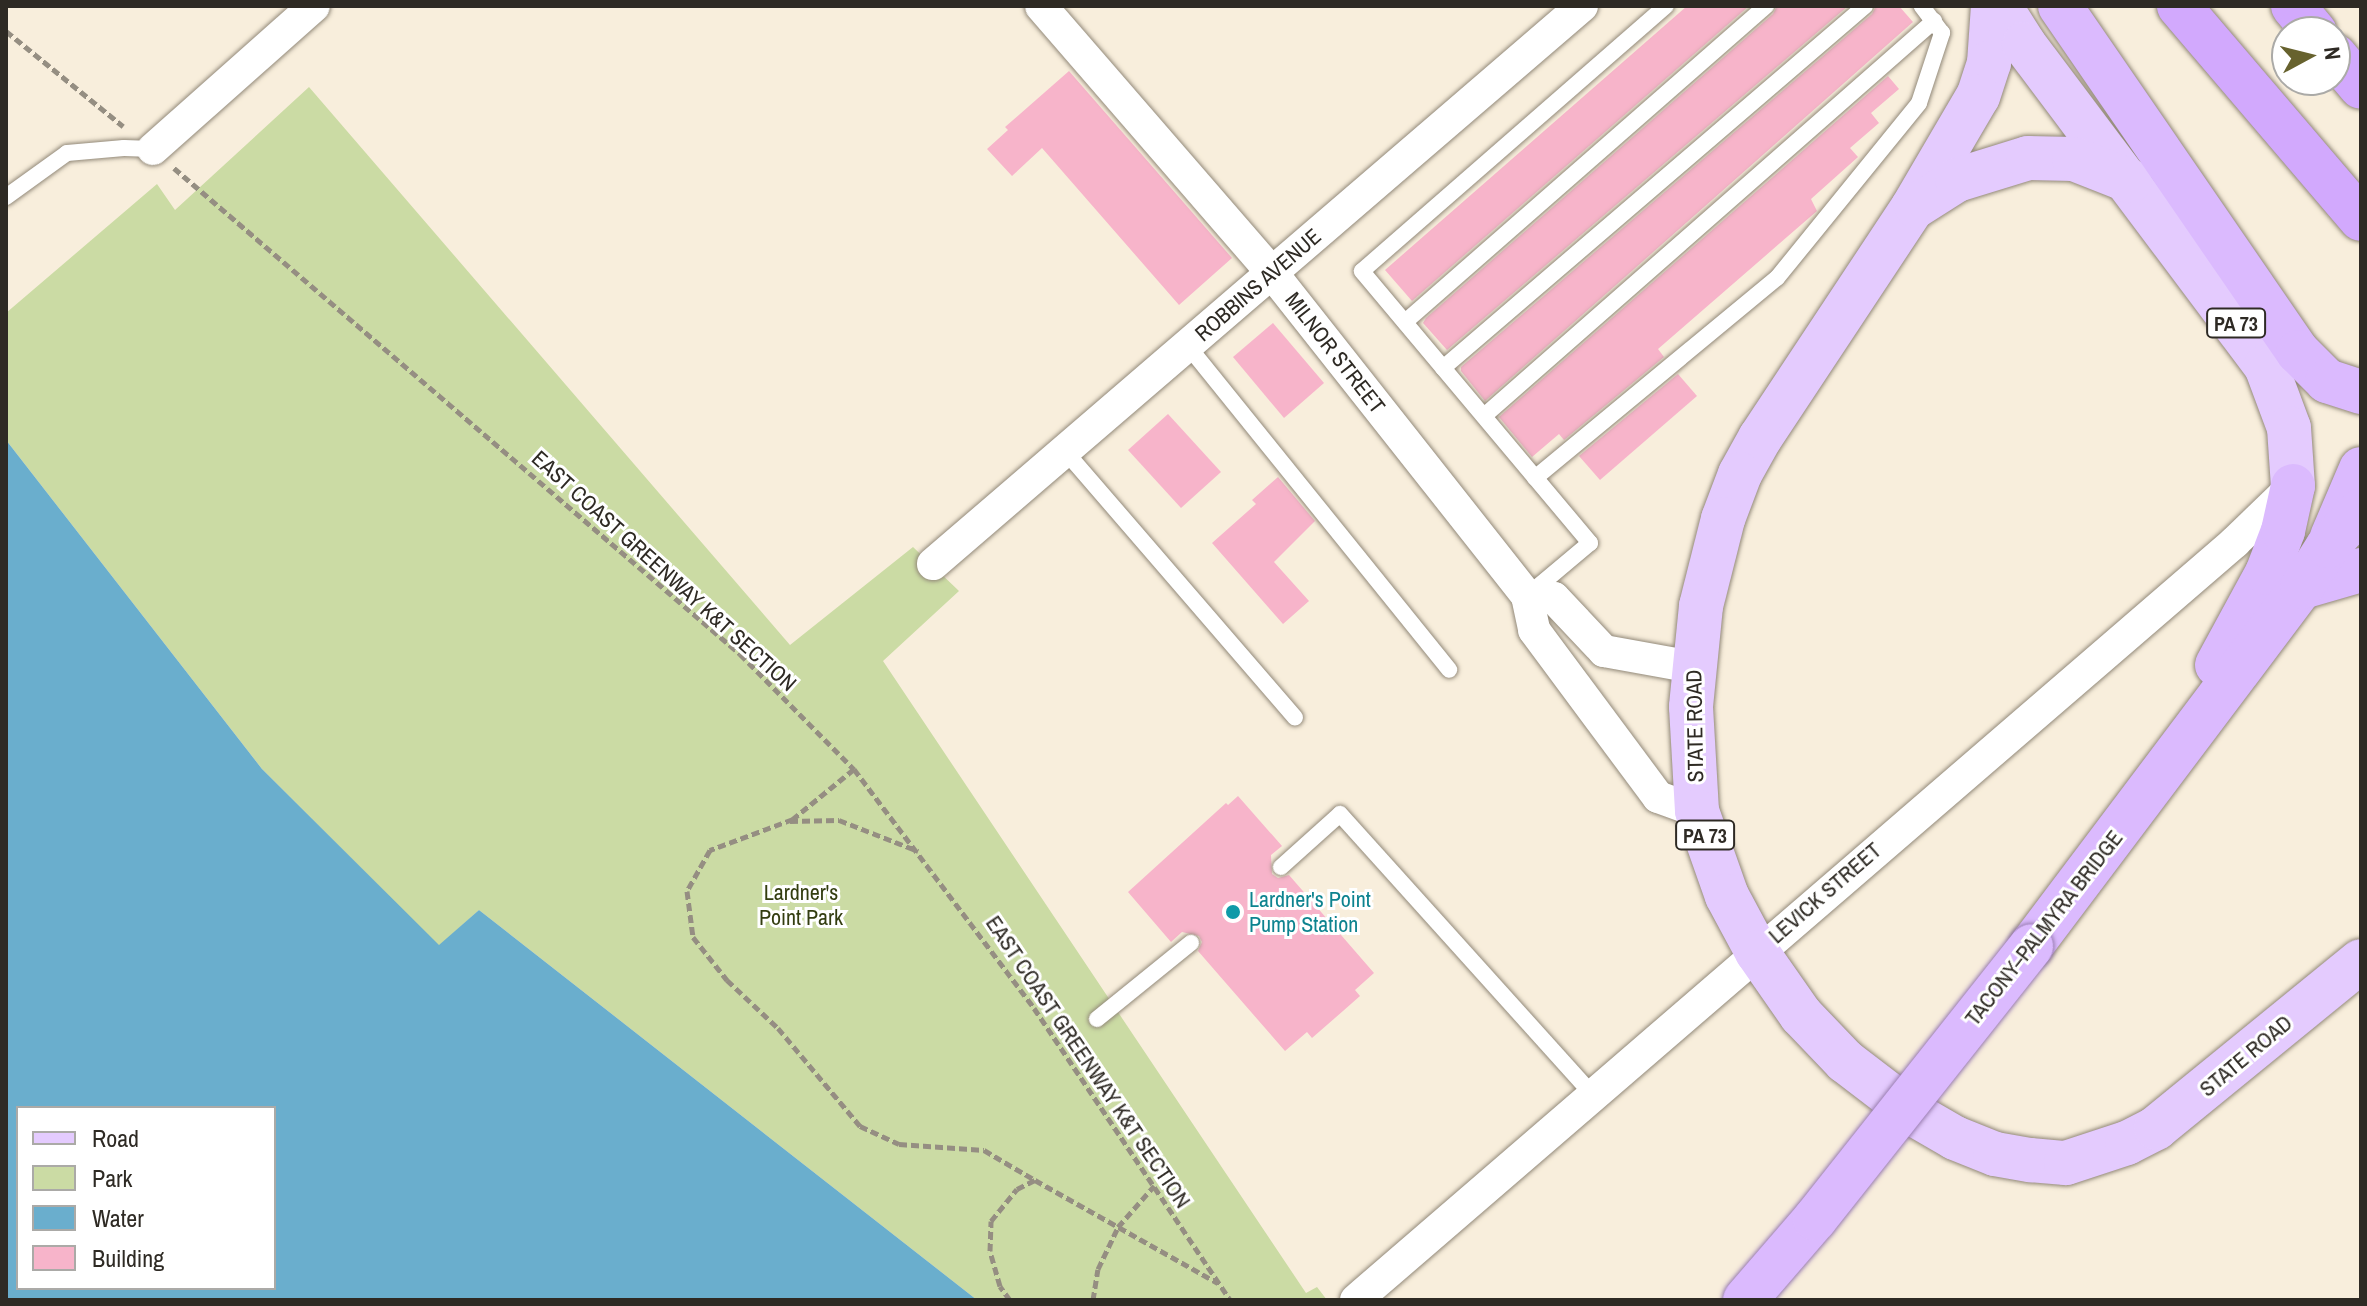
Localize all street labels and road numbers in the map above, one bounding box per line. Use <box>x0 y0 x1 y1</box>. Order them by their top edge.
street label: ROBBINS AVENUE <box>1189 223 1327 347</box>
street label: MILNOR STREET <box>1280 287 1390 419</box>
road number: PA 73 <box>2204 307 2268 339</box>
street label: EAST COAST GREENWAY K&T SECTION <box>526 445 802 697</box>
street label: STATE ROAD <box>1681 669 1709 783</box>
road number: PA 73 <box>1673 819 1737 851</box>
street label: TACONY–PALMYRA BRIDGE <box>1959 825 2129 1031</box>
street label: LEVICK STREET <box>1763 837 1887 949</box>
street label: EAST COAST GREENWAY K&T SECTION <box>980 910 1196 1214</box>
street label: STATE ROAD <box>2194 1010 2298 1102</box>

